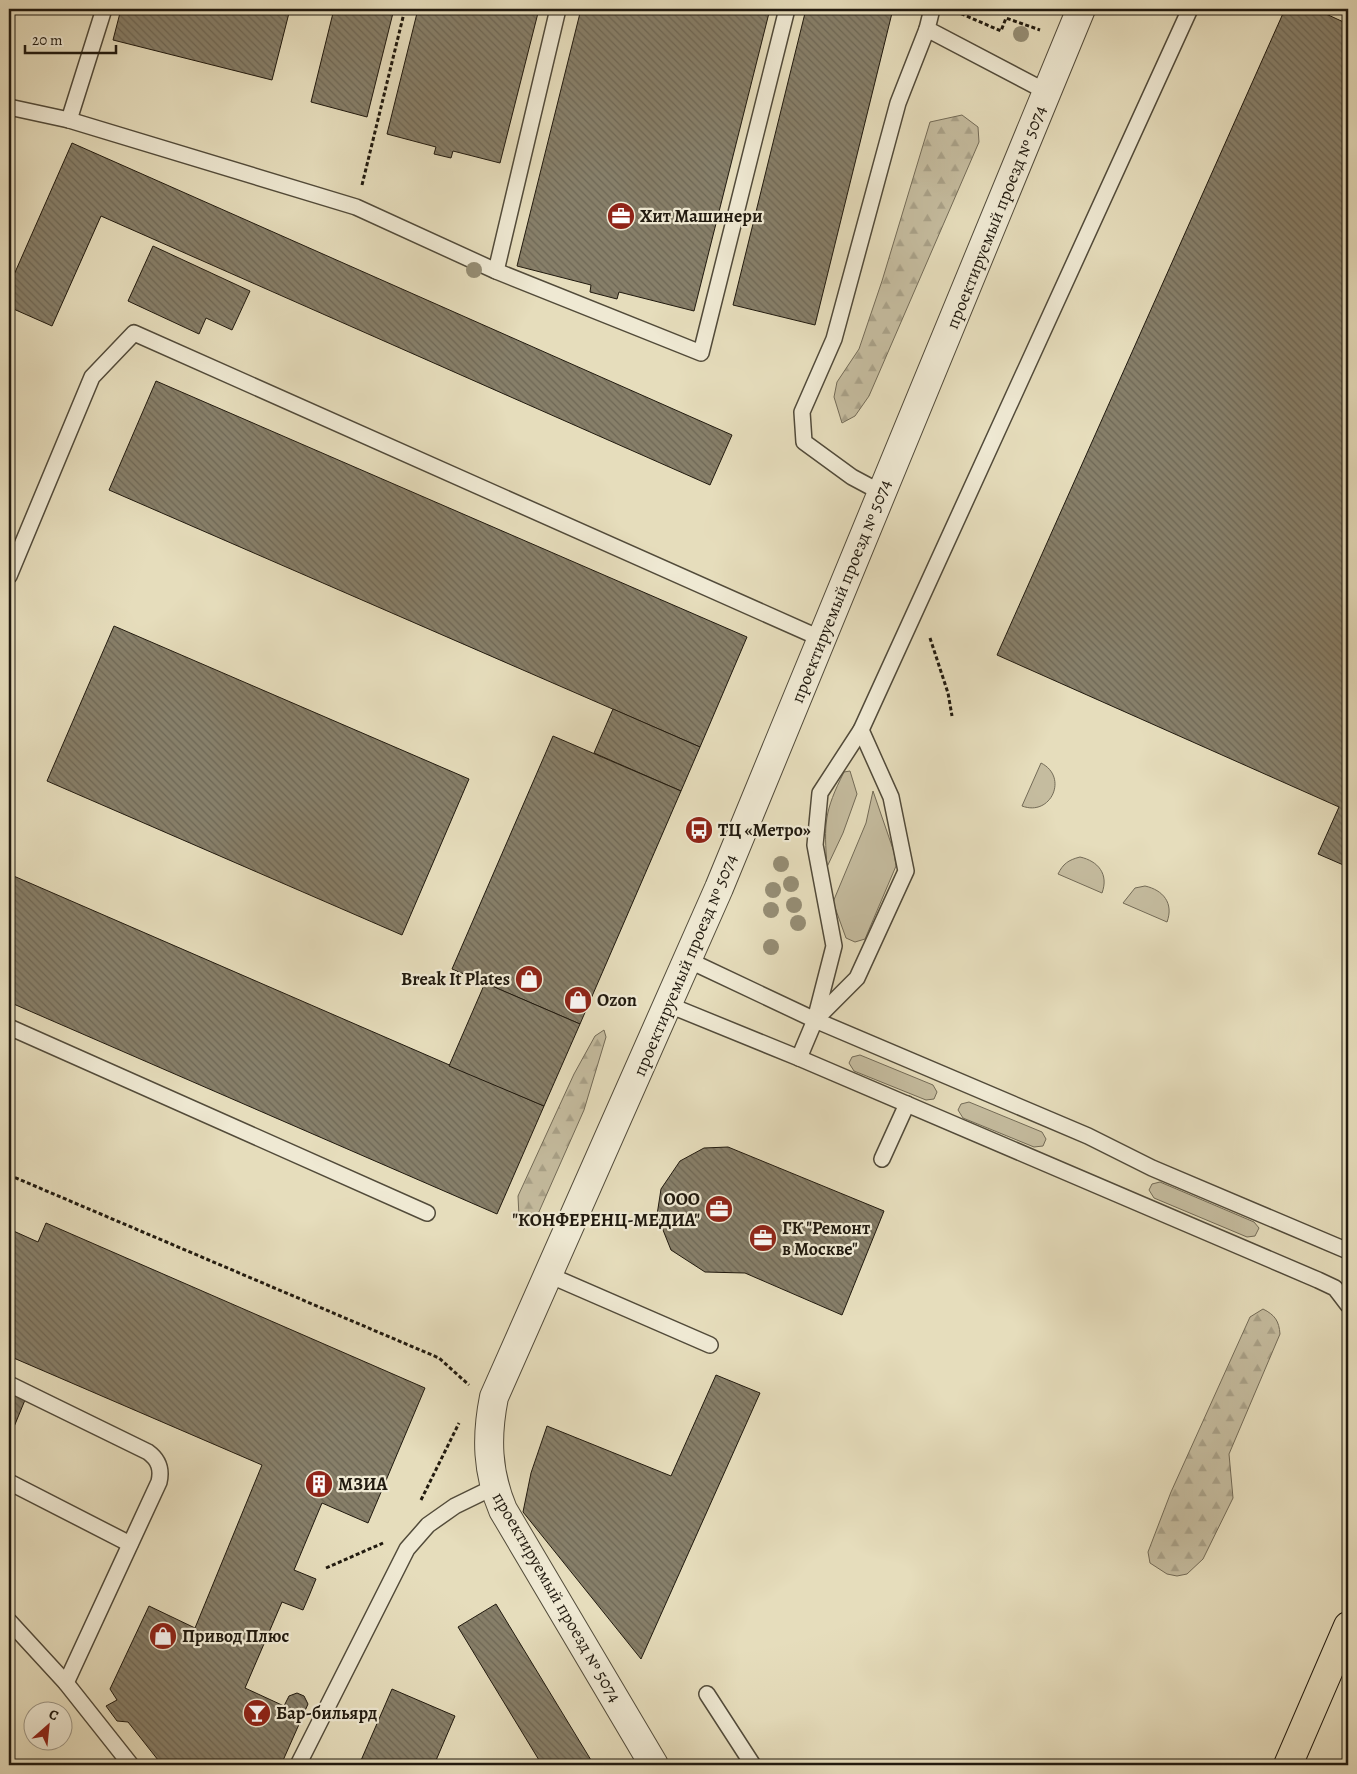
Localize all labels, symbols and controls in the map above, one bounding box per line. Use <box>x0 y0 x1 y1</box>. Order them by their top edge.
scale bar <box>25 22 116 54</box>
text: 20 m <box>32 30 63 50</box>
street label: проектируемый проезд № 5074 <box>940 102 1052 332</box>
office icon: Хит Машинери <box>606 201 636 231</box>
place label: Хит Машинери <box>640 204 763 228</box>
street label: проектируемый проезд № 5074 <box>785 476 897 706</box>
bus stop icon: ТЦ «Метро» <box>684 815 714 845</box>
place label: ТЦ «Метро» <box>718 818 811 842</box>
street label: проектируемый проезд № 5074 <box>627 850 743 1080</box>
shop icon: Break It Plates <box>514 964 544 994</box>
place label: Break It Plates <box>401 967 510 991</box>
shop icon: Ozon <box>563 985 593 1015</box>
place label: Ozon <box>597 988 637 1012</box>
place label: ООО "КОНФЕРЕНЦ-МЕДИА" <box>512 1187 700 1232</box>
office icon: ООО "КОНФЕРЕНЦ-МЕДИА" <box>704 1194 734 1224</box>
place label: ГК "Ремонт в Москве" <box>782 1216 870 1261</box>
office icon: ГК "Ремонт в Москве" <box>748 1223 778 1253</box>
building icon: МЗИА <box>304 1469 334 1499</box>
place label: МЗИА <box>338 1472 388 1496</box>
street label: проектируемый проезд № 5074 <box>487 1487 627 1707</box>
shop icon: Привод Плюс <box>148 1621 178 1651</box>
place label: Привод Плюс <box>182 1624 289 1648</box>
bar icon: Бар-бильярд <box>242 1698 272 1728</box>
place label: Бар-бильярд <box>276 1701 377 1725</box>
north arrow <box>22 1702 72 1752</box>
text: С <box>46 1704 62 1725</box>

